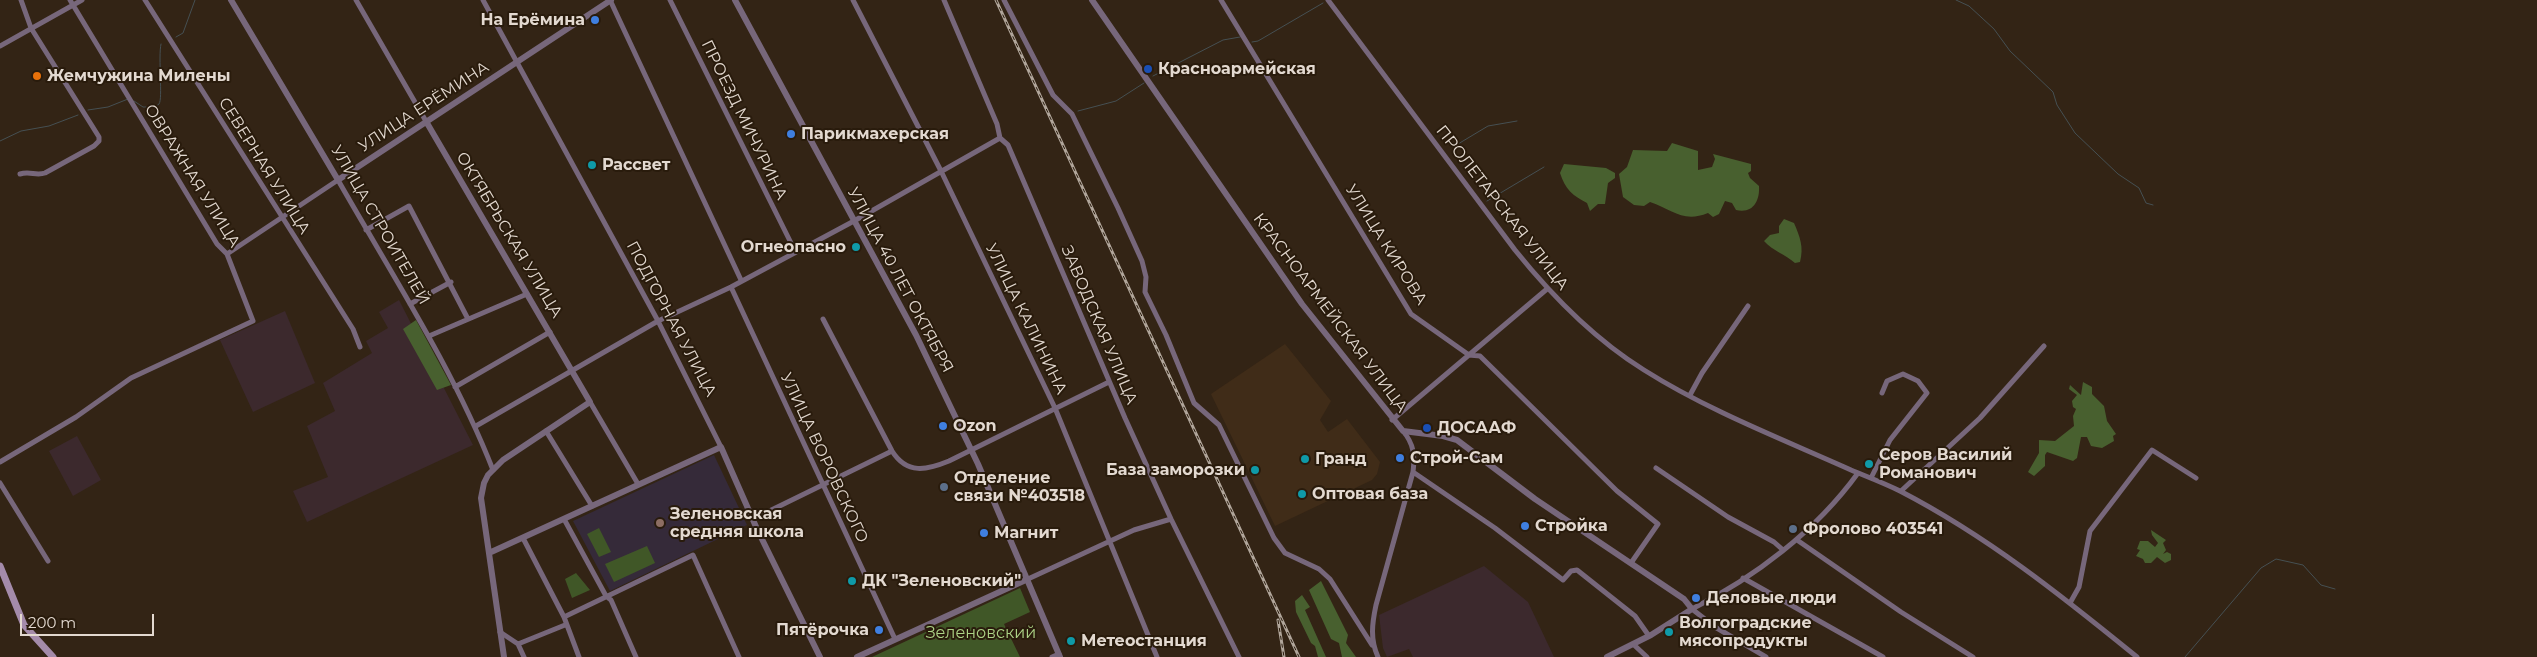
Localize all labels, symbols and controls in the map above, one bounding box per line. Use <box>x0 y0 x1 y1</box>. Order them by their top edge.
place label: На Ерёмина <box>480 10 585 30</box>
marker: На Ерёмина <box>589 14 601 26</box>
street label: ПРОЕЗД МИЧУРИНА <box>697 37 791 203</box>
street label: УЛИЦА ЕРЁМИНА <box>355 58 493 156</box>
place label: Красноармейская <box>1158 59 1316 79</box>
marker: Красноармейская <box>1142 63 1154 75</box>
place label: Жемчужина Милены <box>47 66 231 86</box>
marker: Жемчужина Милены <box>31 70 43 82</box>
street label: СЕВЕРНАЯ УЛИЦА <box>214 94 314 238</box>
street label: ОВРАЖНАЯ УЛИЦА <box>140 101 244 251</box>
street label: ПРОЛЕТАРСКАЯ УЛИЦА <box>1432 122 1572 294</box>
place label: Парикмахерская <box>801 124 949 144</box>
marker: Парикмахерская <box>785 128 797 140</box>
street label: УЛИЦА СТРОИТЕЛЕЙ <box>327 142 433 308</box>
street label: ОКТЯБРЬСКАЯ УЛИЦА <box>452 149 566 321</box>
place label: Рассвет <box>602 155 670 175</box>
marker: Рассвет <box>586 159 598 171</box>
street label: УЛИЦА КИРОВА <box>1341 181 1431 309</box>
street label: УЛИЦА 40 ЛЕТ ОКТЯБРЯ <box>843 184 957 376</box>
street label: КРАСНОАРМЕЙСКАЯ УЛИЦА <box>1249 210 1411 416</box>
place label: Огнеопасно <box>741 237 846 257</box>
street label: ПОДГОРНАЯ УЛИЦА <box>622 238 720 400</box>
street label: УЛИЦА КАЛИНИНА <box>981 240 1071 398</box>
marker: Огнеопасно <box>850 241 862 253</box>
street label: ЗАВОДСКАЯ УЛИЦА <box>1057 243 1141 407</box>
street label: УЛИЦА ВОРОВСКОГО <box>776 370 872 546</box>
place label: Ozon <box>953 416 997 436</box>
place label: ДОСААФ <box>1437 418 1516 438</box>
marker: Ozon <box>937 420 949 432</box>
marker: ДОСААФ <box>1421 422 1433 434</box>
place label: Серов Василий Романович <box>1879 445 2012 483</box>
place label: Строй-Сам <box>1410 448 1503 468</box>
place label: Гранд <box>1315 449 1366 469</box>
marker: Строй-Сам <box>1394 452 1406 464</box>
marker: Гранд <box>1299 453 1311 465</box>
marker: Серов Василий Романович <box>1863 458 1875 470</box>
place label: База заморозки <box>1106 460 1245 480</box>
marker: База заморозки <box>1249 464 1261 476</box>
place label: Отделение связи №403518 <box>954 468 1085 506</box>
marker: Отделение связи №403518 <box>938 481 950 493</box>
place label: Оптовая база <box>1312 484 1428 504</box>
marker: Оптовая база <box>1296 488 1308 500</box>
place label: Зеленовская средняя школа <box>670 504 804 542</box>
place label: Стройка <box>1535 516 1608 536</box>
marker: Зеленовская средняя школа <box>654 517 666 529</box>
place label: Фролово 403541 <box>1803 519 1943 539</box>
marker: Стройка <box>1519 520 1531 532</box>
place label: Магнит <box>994 523 1058 543</box>
marker: Фролово 403541 <box>1787 523 1799 535</box>
marker: Магнит <box>978 527 990 539</box>
place label: ДК "Зеленовский" <box>862 571 1021 591</box>
marker: ДК "Зеленовский" <box>846 575 858 587</box>
place label: Деловые люди <box>1706 588 1837 608</box>
marker: Деловые люди <box>1690 592 1702 604</box>
scale bar <box>22 604 156 636</box>
text: 200 m <box>28 613 76 632</box>
place label: Волгоградские мясопродукты <box>1679 613 1812 651</box>
place label: Пятёрочка <box>776 620 869 640</box>
park label: Зеленовский <box>926 623 1036 643</box>
marker: Пятёрочка <box>873 624 885 636</box>
marker: Волгоградские мясопродукты <box>1663 626 1675 638</box>
place label: Метеостанция <box>1081 631 1207 651</box>
marker: Метеостанция <box>1065 635 1077 647</box>

